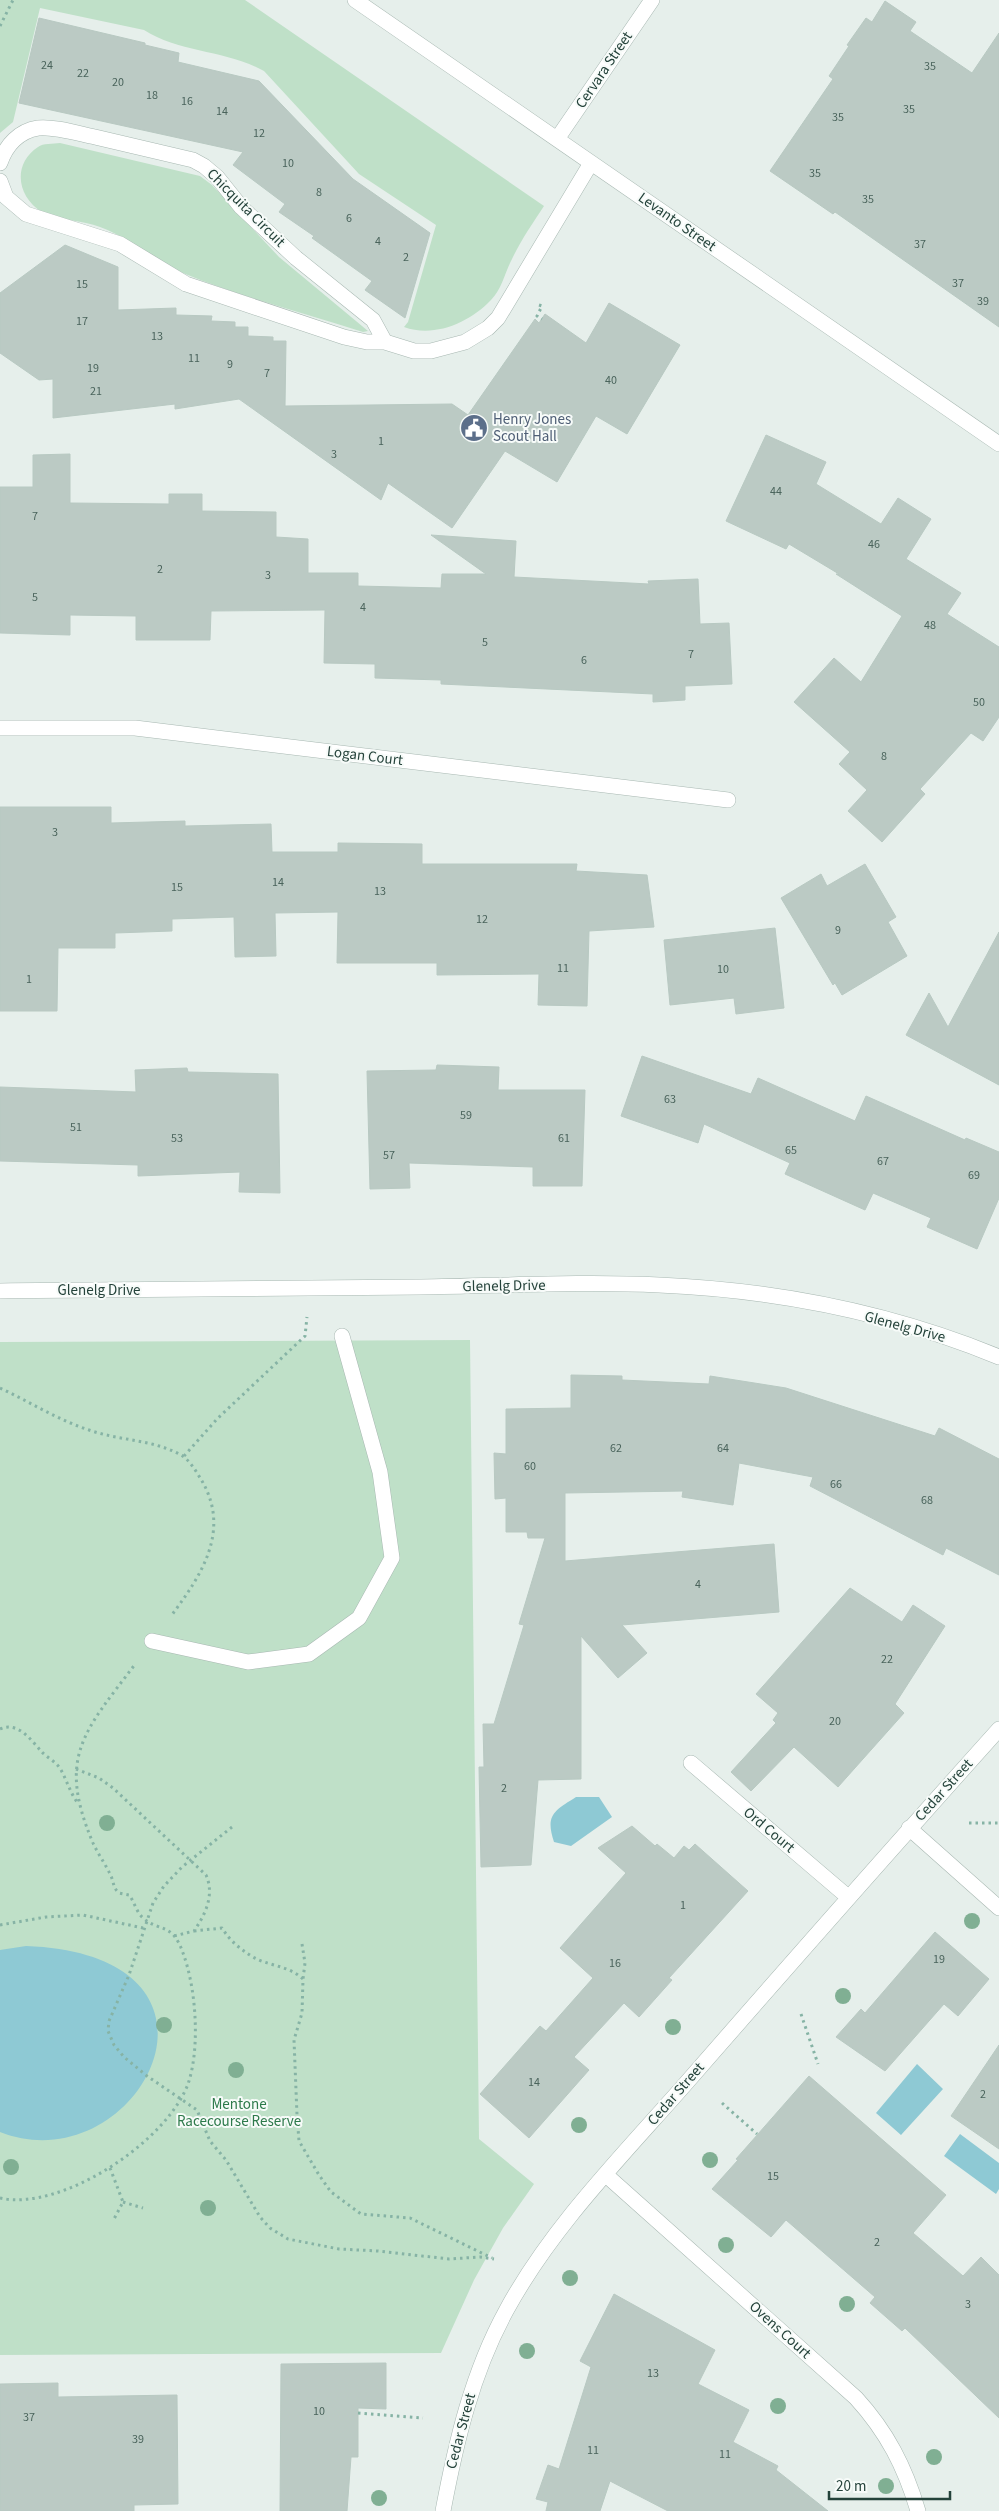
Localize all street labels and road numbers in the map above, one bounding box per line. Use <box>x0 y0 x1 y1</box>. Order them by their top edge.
street label: Cervara Street <box>570 27 638 113</box>
street label: Chicquita Circuit <box>202 164 290 252</box>
street label: Levanto Street <box>634 187 720 257</box>
street label: Logan Court <box>326 741 404 771</box>
street label: Glenelg Drive <box>462 1275 546 1297</box>
street label: Glenelg Drive <box>57 1280 141 1301</box>
street label: Glenelg Drive <box>862 1306 948 1348</box>
street label: Cedar Street <box>910 1754 978 1826</box>
street label: Ord Court <box>739 1802 799 1858</box>
street label: Cedar Street <box>643 2058 709 2130</box>
street label: Ovens Court <box>744 2296 816 2364</box>
street label: Cedar Street <box>441 2391 481 2471</box>

